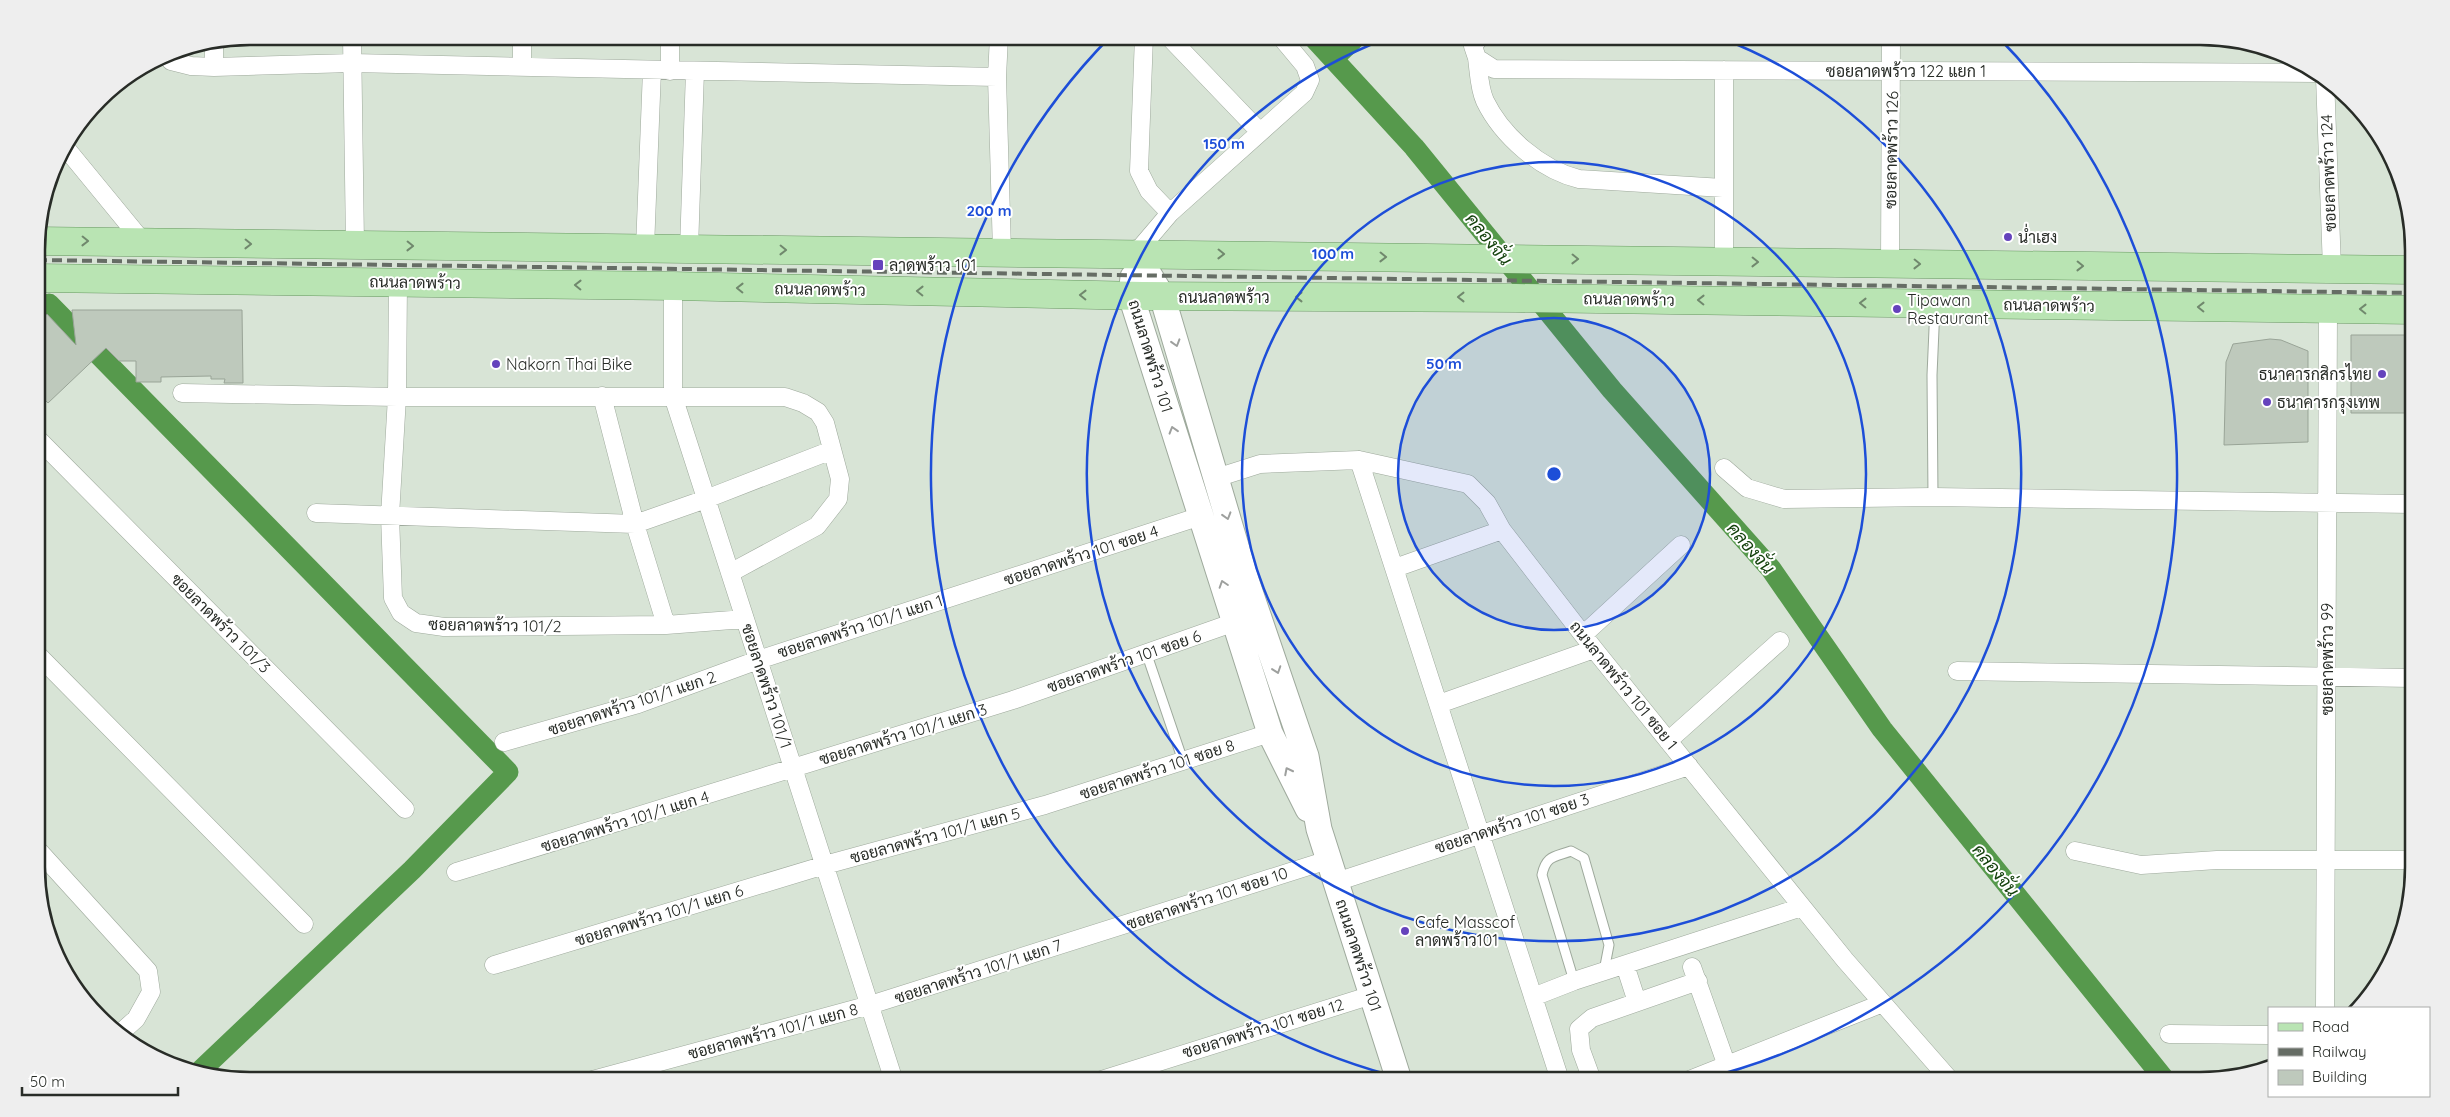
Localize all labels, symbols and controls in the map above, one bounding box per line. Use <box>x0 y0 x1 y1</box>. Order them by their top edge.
street label: ซอยลาดพร้าว 122 แยก 1 <box>1826 61 1986 81</box>
street label: ซอยลาดพร้าว 126 <box>1880 90 1902 209</box>
street label: ซอยลาดพร้าว 124 <box>2316 114 2340 232</box>
text: 150 m <box>1203 134 1245 153</box>
text: 200 m <box>967 201 1012 220</box>
water label: คลองจั่น <box>1461 206 1520 271</box>
place label: น่ำเฮง <box>2018 223 2057 247</box>
marker: น่ำเฮง <box>2002 231 2014 243</box>
one-way arrow <box>82 236 90 247</box>
one-way arrow <box>244 239 252 249</box>
one-way arrow <box>407 241 415 251</box>
text: 100 m <box>1312 244 1354 263</box>
one-way arrow <box>780 245 787 255</box>
one-way arrow <box>1218 249 1225 259</box>
one-way arrow <box>1380 251 1388 262</box>
one-way arrow <box>1572 254 1579 264</box>
place label: ลาดพร้าว 101 <box>889 255 976 275</box>
one-way arrow <box>1752 257 1759 267</box>
marker: ลาดพร้าว 101 <box>871 258 885 272</box>
one-way arrow <box>1914 259 1922 270</box>
one-way arrow <box>2076 261 2084 271</box>
street label: ถนนลาดพร้าว <box>369 271 461 293</box>
street label: ถนนลาดพร้าว <box>774 278 866 300</box>
one-way arrow <box>574 279 582 290</box>
one-way arrow <box>736 282 744 293</box>
one-way arrow <box>916 286 924 297</box>
street label: ถนนลาดพร้าว <box>1178 287 1270 307</box>
street label: ถนนลาดพร้าว <box>1583 288 1675 310</box>
one-way arrow <box>1078 290 1086 300</box>
place label: Tipawan Restaurant <box>1907 290 1989 328</box>
one-way arrow <box>1294 292 1302 302</box>
one-way arrow <box>1457 292 1464 302</box>
street label: ถนนลาดพร้าว <box>2003 294 2095 316</box>
one-way arrow <box>1697 295 1704 305</box>
street label: ถนนลาดพร้าว 101 <box>1124 297 1178 415</box>
one-way arrow <box>1859 298 1867 308</box>
one-way arrow <box>2197 302 2204 312</box>
marker: Tipawan Restaurant <box>1891 303 1903 315</box>
one-way arrow <box>2359 304 2367 314</box>
one-way arrow <box>1170 339 1180 347</box>
place label: Nakorn Thai Bike <box>506 354 632 374</box>
text: 50 m <box>1426 354 1462 373</box>
marker: Nakorn Thai Bike <box>490 358 502 370</box>
place label: ธนาคารกสิกรไทย <box>2259 363 2372 384</box>
marker: ธนาคารกสิกรไทย <box>2376 368 2388 380</box>
place label: ธนาคารกรุงเทพ <box>2277 392 2380 414</box>
marker: ธนาคารกรุงเทพ <box>2261 396 2273 408</box>
one-way arrow <box>1169 426 1179 434</box>
centre of rings <box>1545 465 1563 483</box>
one-way arrow <box>1222 511 1232 519</box>
water label: คลองจั่น <box>1722 515 1783 579</box>
street label: ซอยลาดพร้าว 101 ซอย 4 <box>1001 521 1161 589</box>
street label: ซอยลาดพร้าว 101/3 <box>167 569 275 677</box>
one-way arrow <box>1219 581 1229 589</box>
street label: ซอยลาดพร้าว 101/1 แยก 1 <box>775 590 945 662</box>
street label: ซอยลาดพร้าว 99 <box>2317 603 2337 715</box>
street label: ซอยลาดพร้าว 101/2 <box>428 614 562 636</box>
street label: ถนนลาดพร้าว 101 ซอย 1 <box>1566 616 1682 754</box>
street label: ซอยลาดพร้าว 101/1 <box>737 621 797 751</box>
street label: ซอยลาดพร้าว 101 ซอย 6 <box>1044 625 1204 697</box>
street label: ซอยลาดพร้าว 101/1 แยก 2 <box>546 666 719 740</box>
one-way arrow <box>1271 666 1281 674</box>
street label: ซอยลาดพร้าว 101/1 แยก 3 <box>816 699 990 769</box>
street label: ซอยลาดพร้าว 101 ซอย 8 <box>1077 735 1237 803</box>
one-way arrow <box>1284 767 1294 776</box>
street label: ซอยลาดพร้าว 101/1 แยก 4 <box>538 786 712 856</box>
street label: ซอยลาดพร้าว 101 ซอย 3 <box>1432 789 1592 857</box>
street label: ซอยลาดพร้าว 101/1 แยก 5 <box>848 803 1022 867</box>
water label: คลองจั่น <box>1968 837 2027 902</box>
street label: ซอยลาดพร้าว 101 ซอย 10 <box>1124 862 1290 934</box>
street label: ซอยลาดพร้าว 101/1 แยก 6 <box>572 880 746 950</box>
street label: ถนนลาดพร้าว 101 <box>1331 896 1387 1014</box>
place label: Cafe Masscof ลาดพร้าว101 <box>1415 912 1516 950</box>
marker: Cafe Masscof ลาดพร้าว101 <box>1399 925 1411 937</box>
street label: ซอยลาดพร้าว 101/1 แยก 7 <box>892 934 1064 1008</box>
street label: ซอยลาดพร้าว 101 ซอย 12 <box>1180 994 1346 1062</box>
street label: ซอยลาดพร้าว 101/1 แยก 8 <box>686 999 860 1063</box>
legend <box>2268 1007 2430 1097</box>
text: Road <box>2312 1017 2349 1036</box>
text: Railway <box>2312 1042 2367 1061</box>
scale bar <box>22 1064 179 1096</box>
text: Building <box>2312 1067 2367 1086</box>
text: 50 m <box>30 1072 65 1091</box>

